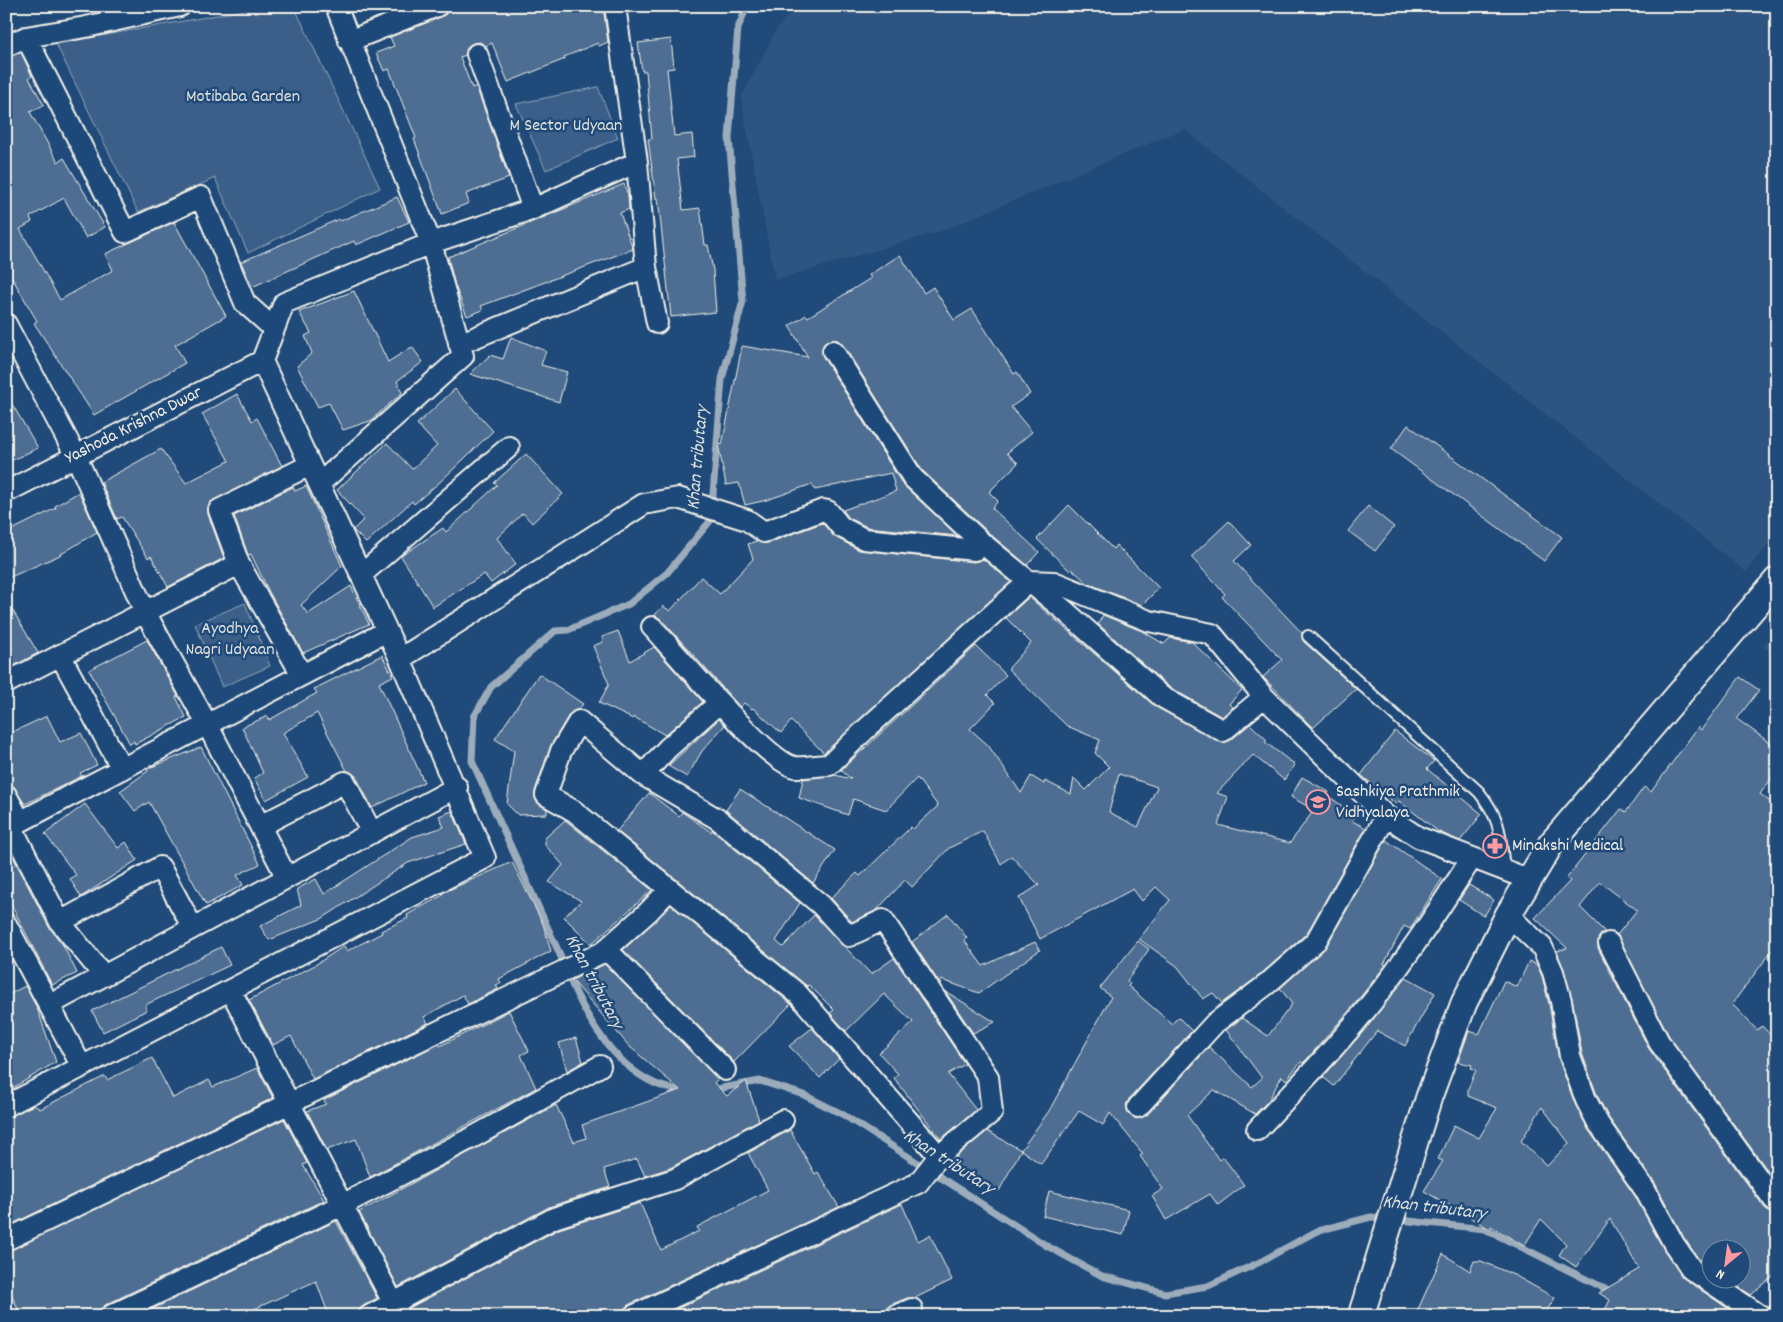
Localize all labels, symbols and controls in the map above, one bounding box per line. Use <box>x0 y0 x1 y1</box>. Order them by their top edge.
park label: Motibaba Garden <box>186 85 300 110</box>
park label: M Sector Udyaan <box>510 114 622 139</box>
street label: Yashoda Krishna Dwar <box>61 380 207 471</box>
water label: Khan tributary <box>681 403 717 511</box>
park label: Ayodhya Nagri Udyaan <box>186 617 274 663</box>
place label: Sashkiya Prathmik Vidhyalaya <box>1336 780 1460 826</box>
school or university icon: Sashkiya Prathmik Vidhyalaya <box>1305 789 1331 815</box>
pharmacy icon: Minakshi Medical <box>1482 833 1508 859</box>
place label: Minakshi Medical <box>1512 834 1624 859</box>
water label: Khan tributary <box>557 930 630 1036</box>
water label: Khan tributary <box>897 1123 1001 1204</box>
water label: Khan tributary <box>1381 1189 1490 1229</box>
north arrow <box>1700 1240 1750 1290</box>
text: N <box>1713 1263 1729 1284</box>

